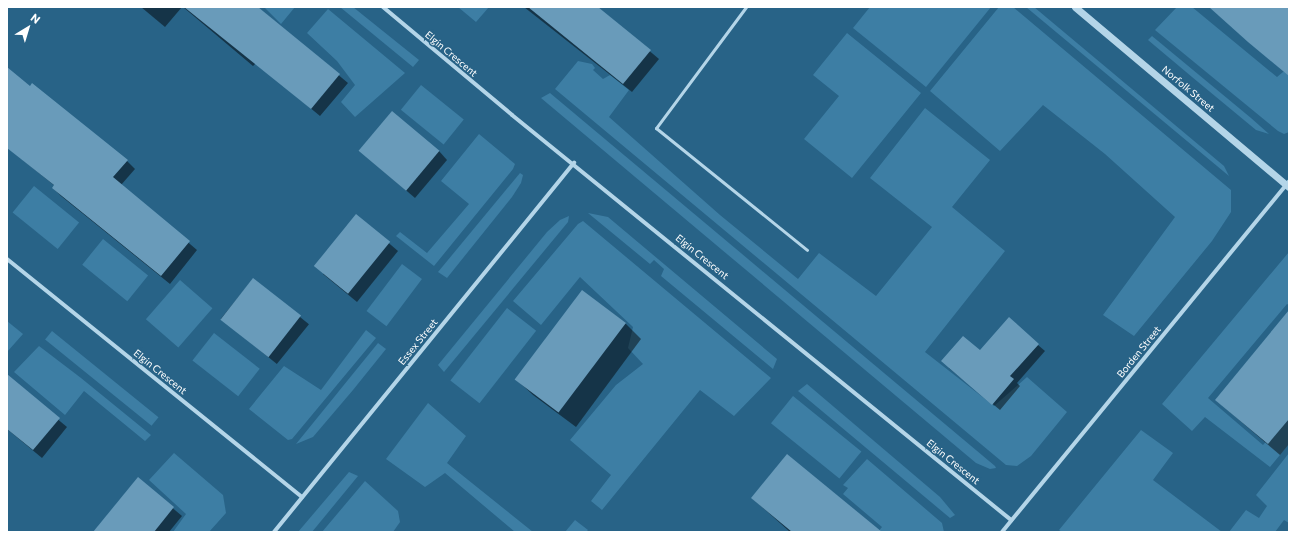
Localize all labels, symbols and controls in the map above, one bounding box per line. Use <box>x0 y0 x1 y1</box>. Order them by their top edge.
north arrow <box>8 8 48 48</box>
text: N <box>28 10 43 26</box>
street label: Elgin Crescent <box>422 29 480 79</box>
street label: Norfolk Street <box>1159 63 1217 115</box>
street label: Elgin Crescent <box>673 232 731 282</box>
street label: Essex Street <box>396 317 440 367</box>
street label: Borden Street <box>1114 324 1164 380</box>
street label: Elgin Crescent <box>131 347 189 397</box>
street label: Elgin Crescent <box>924 437 982 487</box>

